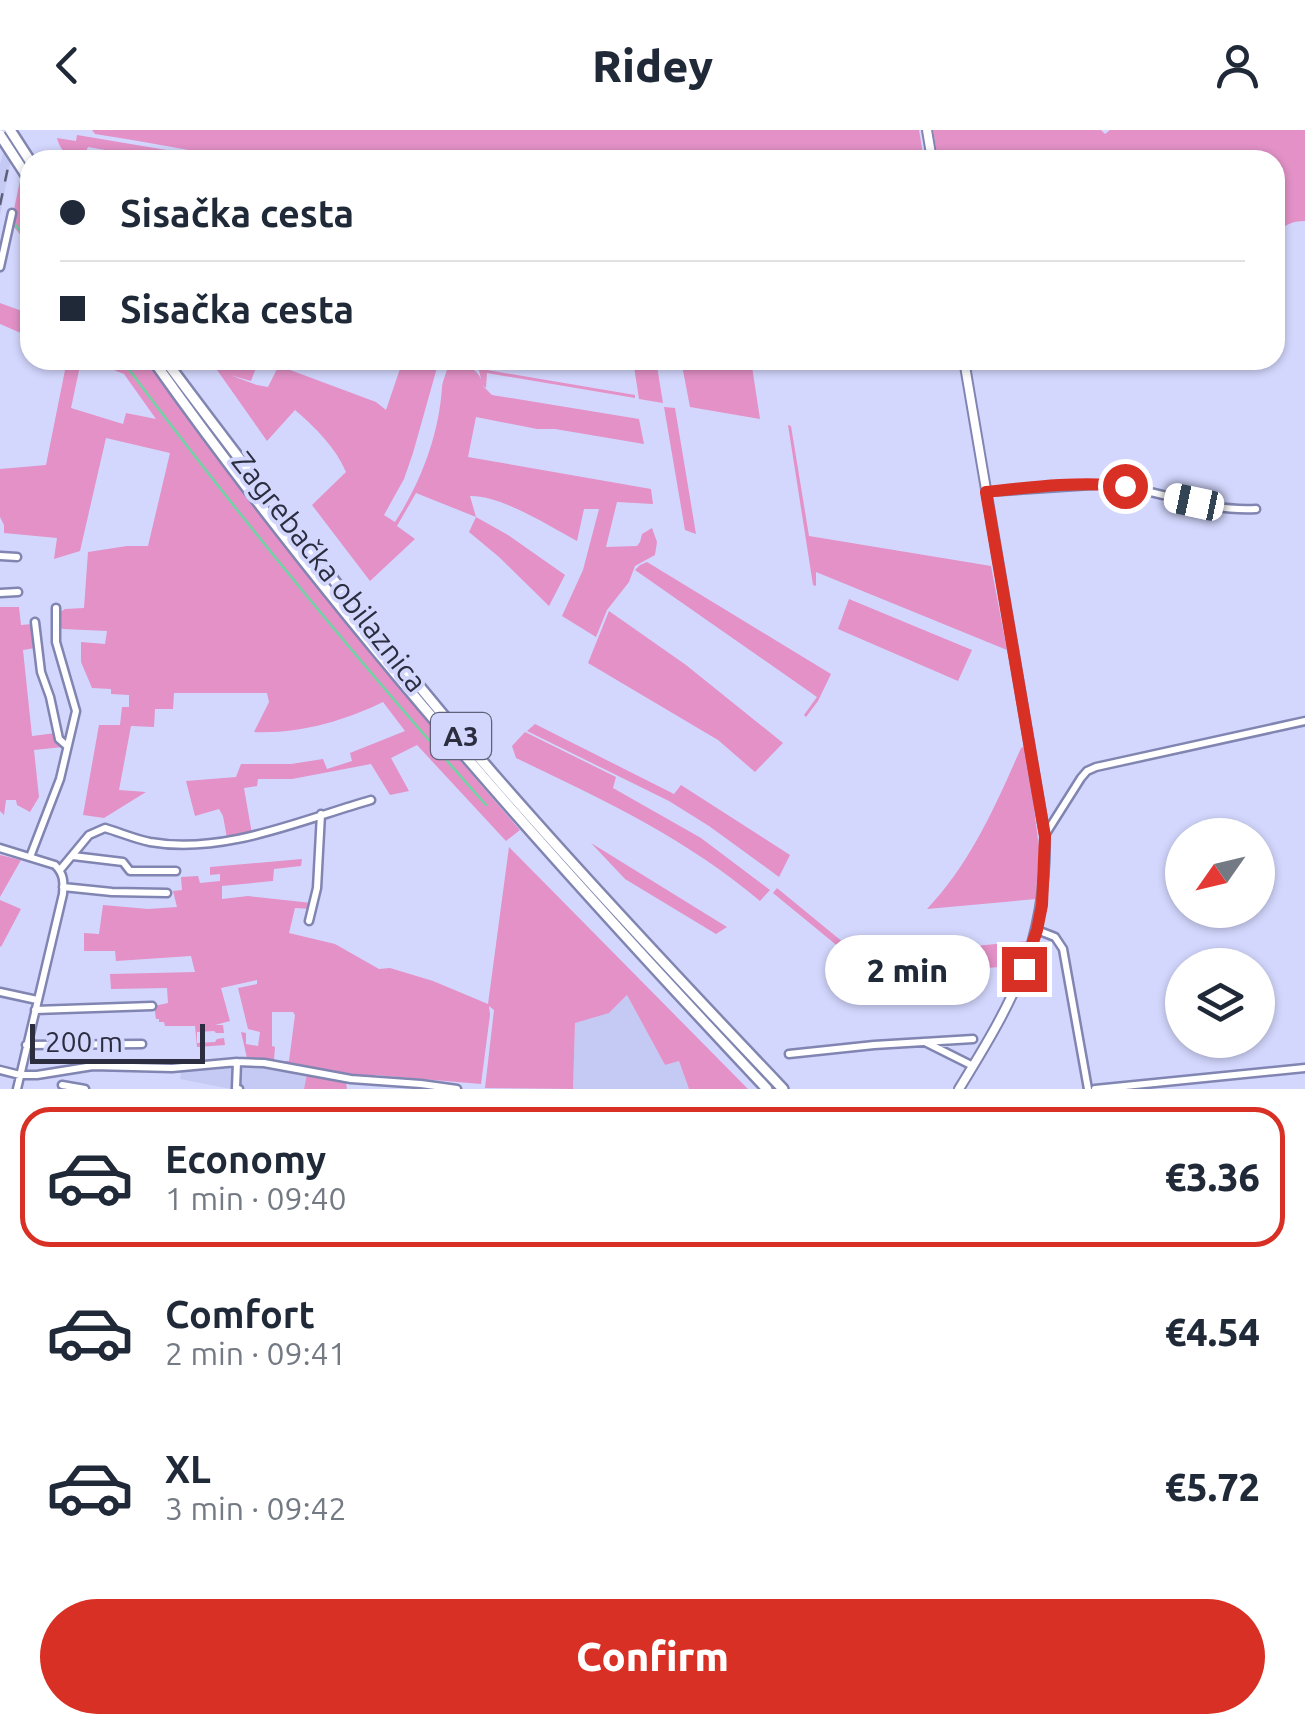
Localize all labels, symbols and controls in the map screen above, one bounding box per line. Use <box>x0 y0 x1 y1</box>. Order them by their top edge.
icon: back <box>40 38 95 93</box>
icon: person <box>1210 38 1265 93</box>
text: Ridey <box>592 40 713 91</box>
text: Sisačka cesta <box>120 192 354 234</box>
text: Sisačka cesta <box>120 288 354 330</box>
street label: Zagrebačka obilaznica <box>226 445 434 698</box>
route start <box>1103 464 1148 509</box>
car <box>1162 481 1226 523</box>
road number: A3 <box>431 713 491 759</box>
north arrow <box>1165 818 1275 928</box>
map controls <box>1165 818 1275 1058</box>
callout: 2 min <box>824 934 989 1004</box>
route end <box>1002 947 1047 992</box>
button: layers <box>1165 948 1275 1058</box>
text: 2 min <box>867 952 948 988</box>
scale bar <box>30 1019 205 1064</box>
text: 200 m <box>45 1026 123 1057</box>
icon: car <box>45 1132 135 1222</box>
text: Economy <box>165 1138 326 1180</box>
text: €3.36 <box>1165 1156 1260 1198</box>
text: 1 min · 09:40 <box>165 1180 347 1216</box>
icon: car <box>45 1287 135 1377</box>
text: Comfort <box>165 1293 315 1335</box>
text: €4.54 <box>1165 1311 1260 1353</box>
text: 2 min · 09:41 <box>165 1335 347 1371</box>
icon: car <box>45 1442 135 1532</box>
text: XL <box>165 1448 211 1490</box>
text: €5.72 <box>1165 1466 1260 1508</box>
text: 3 min · 09:42 <box>165 1490 347 1526</box>
button: Confirm <box>40 1599 1265 1714</box>

